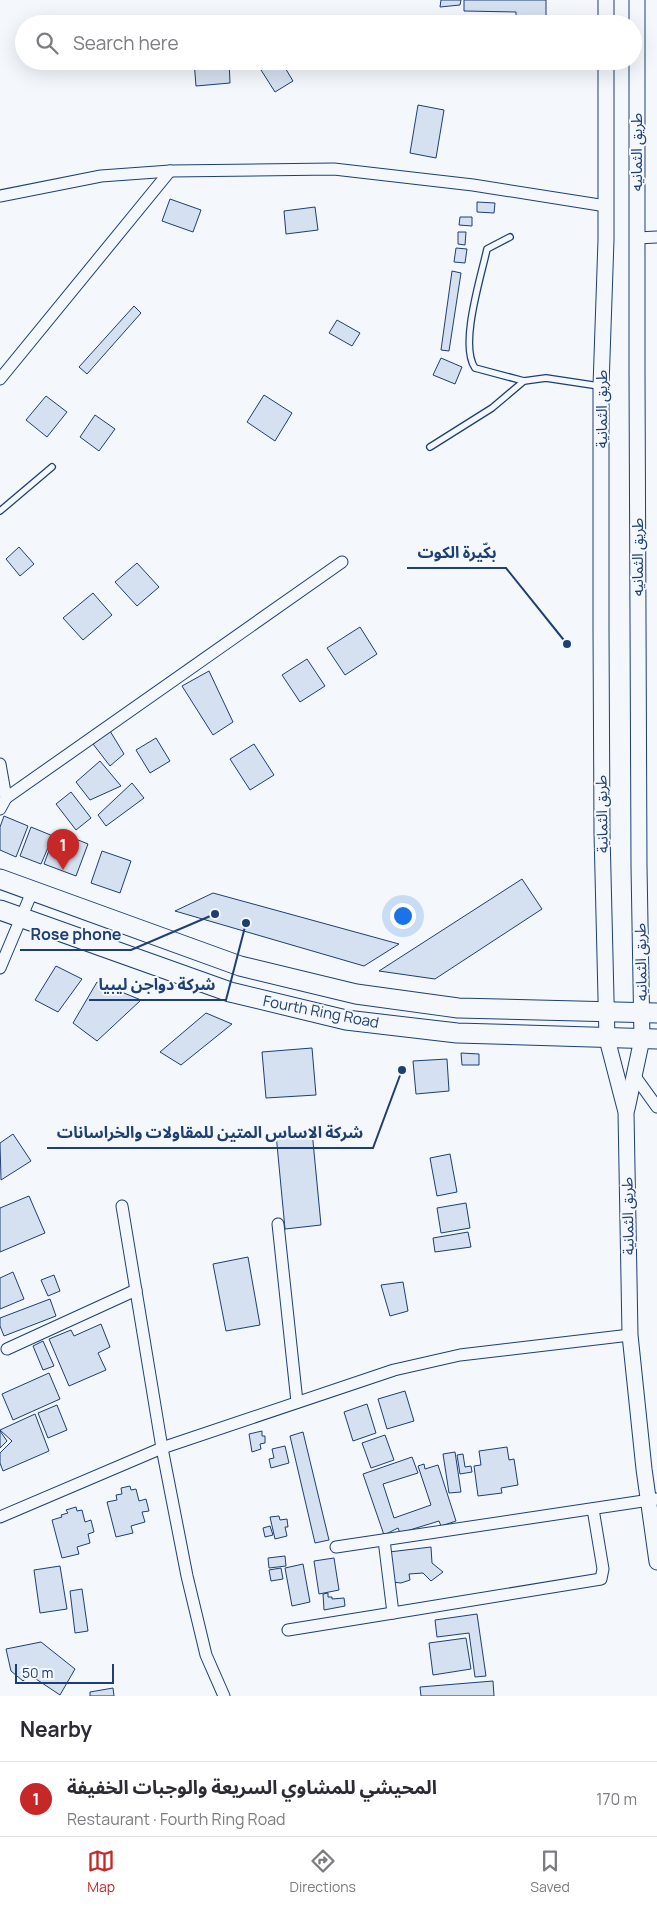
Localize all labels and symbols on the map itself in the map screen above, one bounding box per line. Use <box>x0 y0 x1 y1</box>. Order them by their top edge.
street label: طريق الثمانيه <box>626 113 647 191</box>
street label: طريق الثمانية <box>591 370 612 448</box>
street label: طريق الثمانيه <box>627 518 648 596</box>
callout: بكّيرة الكوت <box>407 537 506 568</box>
text: بكّيرة الكوت <box>417 541 497 563</box>
street label: طريق الثمانية <box>590 775 613 853</box>
pin: 1 <box>47 829 79 870</box>
your location <box>390 903 416 929</box>
callout: Rose phone <box>20 919 131 950</box>
text: Rose phone <box>30 923 122 945</box>
street label: طريق الثمانيه <box>629 923 652 1001</box>
callout: شركة دواجن ليبيا <box>89 969 226 1000</box>
text: شركة دواجن ليبيا <box>99 973 215 995</box>
street label: Fourth Ring Road <box>261 990 381 1033</box>
callout: شركة الاساس المتين للمقاولات والخراسانات <box>47 1117 373 1148</box>
text: شركة الاساس المتين للمقاولات والخراسانات <box>57 1121 363 1143</box>
street label: طريق الثمانية <box>616 1177 639 1255</box>
scale bar <box>15 1661 114 1684</box>

